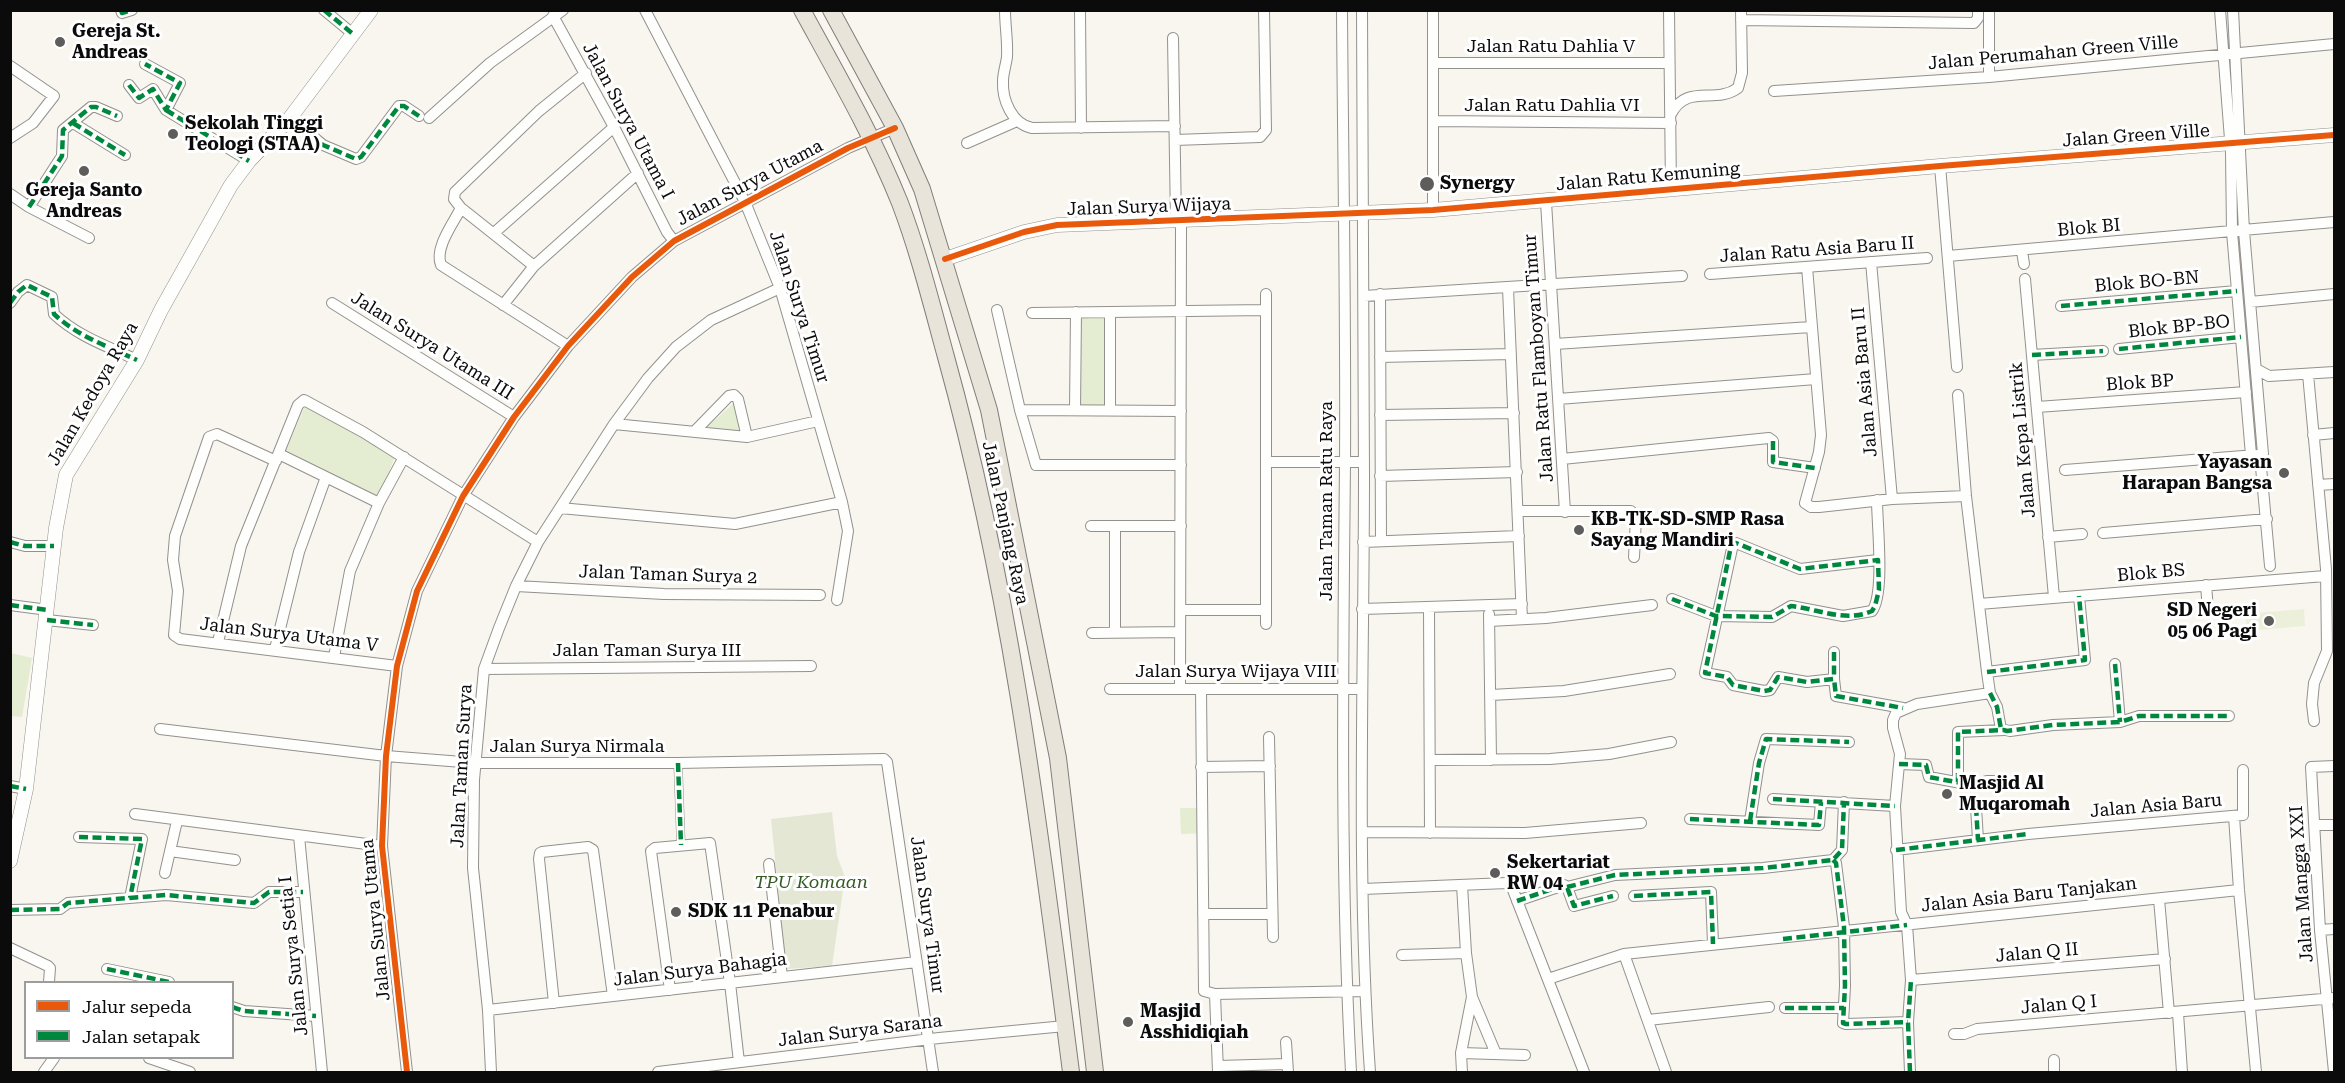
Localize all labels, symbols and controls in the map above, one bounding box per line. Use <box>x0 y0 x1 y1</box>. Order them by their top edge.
place label: Gereja St. Andreas <box>72 21 161 63</box>
street label: Jalan Perumahan Green Ville <box>1927 31 2179 75</box>
marker: Gereja St. Andreas <box>53 35 67 49</box>
street label: Jalan Ratu Dahlia V <box>1467 36 1635 58</box>
street label: Jalan Surya Utama I <box>578 39 678 203</box>
street label: Jalan Ratu Dahlia VI <box>1464 95 1640 117</box>
place label: Sekolah Tinggi Teologi (STAA) <box>185 113 323 156</box>
street label: Jalan Green Ville <box>2062 120 2210 152</box>
marker: Sekolah Tinggi Teologi (STAA) <box>166 127 180 141</box>
street label: Jalan Surya Utama <box>673 135 827 231</box>
street label: Jalan Ratu Kemuning <box>1555 158 1741 196</box>
marker: Gereja Santo Andreas <box>77 164 91 178</box>
place label: Synergy <box>1440 173 1515 195</box>
marker: Synergy <box>1418 175 1436 193</box>
place label: Gereja Santo Andreas <box>26 180 142 222</box>
street label: Jalan Surya Wijaya <box>1067 193 1231 221</box>
street label: Blok BI <box>2056 214 2122 242</box>
street label: Jalan Surya Timur <box>764 228 834 386</box>
street label: Jalan Ratu Asia Baru II <box>1719 232 1915 268</box>
street label: Jalan Ratu Flamboyan Timur <box>1520 233 1558 483</box>
street label: Blok BO-BN <box>2094 267 2200 297</box>
street label: Jalan Surya Utama III <box>347 287 517 405</box>
street label: Jalan Asia Baru II <box>1848 306 1882 458</box>
street label: Blok BP-BO <box>2127 311 2231 343</box>
street label: Jalan Kedoya Raya <box>43 318 143 470</box>
street label: Jalan Kepa Listrik <box>2005 361 2041 519</box>
street label: Blok BP <box>2105 370 2175 396</box>
street label: Jalan Taman Ratu Raya <box>1316 401 1338 601</box>
street label: Jalan Panjang Raya <box>977 439 1033 607</box>
place label: Yayasan Harapan Bangsa <box>2122 452 2272 494</box>
marker: Yayasan Harapan Bangsa <box>2277 466 2291 480</box>
place label: KB-TK-SD-SMP Rasa Sayang Mandiri <box>1591 509 1784 552</box>
marker: KB-TK-SD-SMP Rasa Sayang Mandiri <box>1572 523 1586 537</box>
street label: Blok BS <box>2116 559 2186 587</box>
street label: Jalan Taman Surya 2 <box>578 561 758 589</box>
place label: SD Negeri 05 06 Pagi <box>2167 600 2257 642</box>
street label: Jalan Surya Utama V <box>199 613 379 657</box>
marker: SD Negeri 05 06 Pagi <box>2262 614 2276 628</box>
street label: Jalan Taman Surya III <box>553 640 741 662</box>
street label: Jalan Surya Wijaya VIII <box>1135 661 1337 683</box>
street label: Jalan Taman Surya <box>447 683 477 849</box>
street label: Jalan Surya Nirmala <box>490 736 664 758</box>
place label: Masjid Al Muqaromah <box>1959 773 2070 816</box>
marker: Masjid Al Muqaromah <box>1940 787 1954 801</box>
street label: Jalan Asia Baru <box>2089 789 2223 823</box>
street label: Jalan Mangga XXI <box>2286 805 2318 963</box>
street label: Jalan Surya Timur <box>905 835 949 995</box>
street label: Jalan Surya Utama <box>357 838 395 1002</box>
place label: Sekertariat RW 04 <box>1507 852 1610 894</box>
marker: Sekertariat RW 04 <box>1488 866 1502 880</box>
park label: TPU Komaan <box>754 872 868 894</box>
street label: Jalan Asia Baru Tanjakan <box>1920 873 2138 917</box>
street label: Jalan Surya Setia I <box>275 875 313 1037</box>
place label: SDK 11 Penabur <box>688 901 834 923</box>
marker: SDK 11 Penabur <box>669 905 683 919</box>
street label: Jalan Q II <box>1995 939 2079 967</box>
street label: Jalan Surya Bahagia <box>612 949 788 991</box>
legend <box>24 981 234 1059</box>
street label: Jalan Q I <box>2020 991 2098 1019</box>
text: Jalur sepeda <box>82 996 192 1017</box>
place label: Masjid Asshidiqiah <box>1140 1001 1248 1044</box>
street label: Jalan Surya Sarana <box>777 1010 943 1052</box>
marker: Masjid Asshidiqiah <box>1121 1015 1135 1029</box>
text: Jalan setapak <box>82 1026 200 1047</box>

